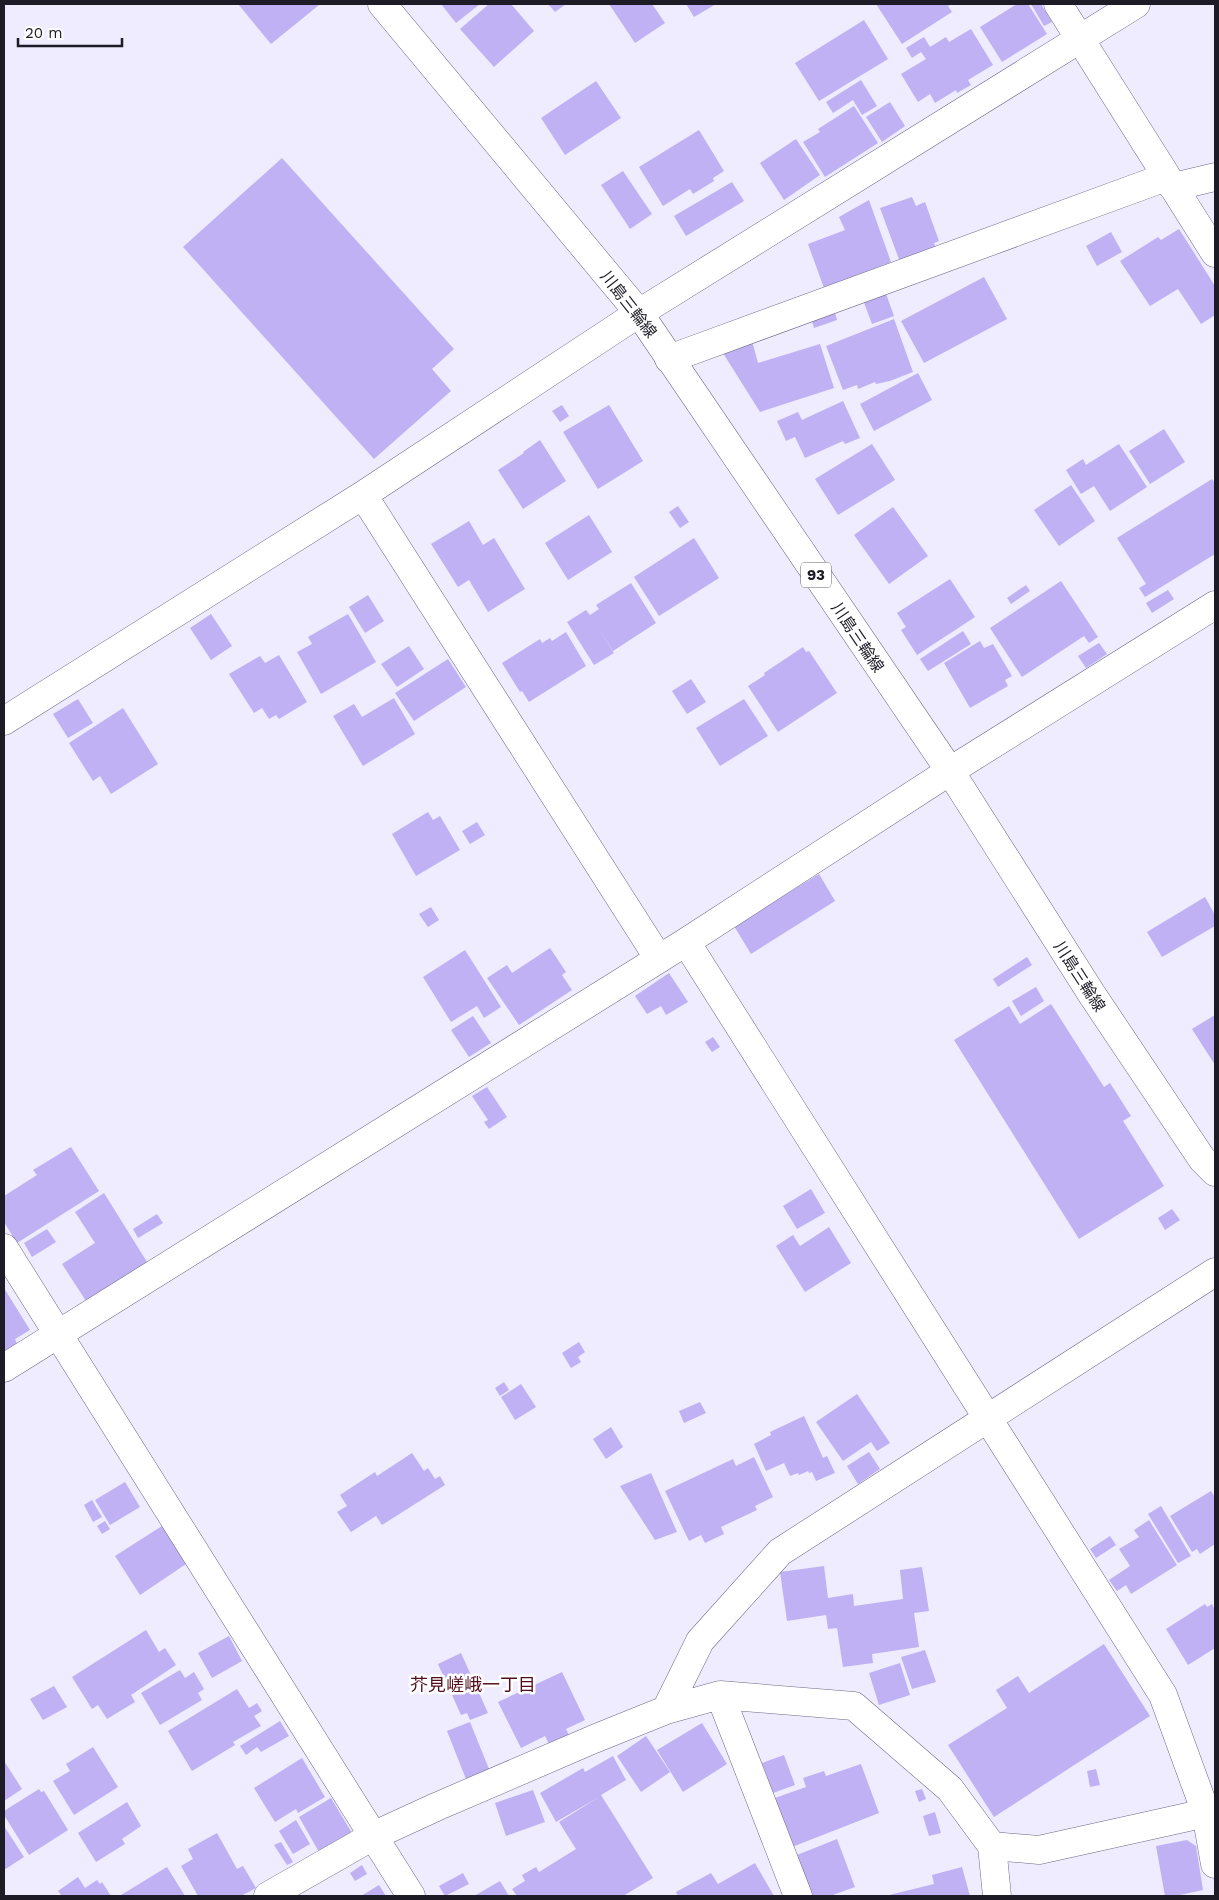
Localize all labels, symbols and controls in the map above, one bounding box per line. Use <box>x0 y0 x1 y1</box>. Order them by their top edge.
scale bar <box>18 15 121 47</box>
text: 20 m <box>25 24 63 42</box>
street label: 川島三輪線 <box>596 267 661 342</box>
road number: 93 <box>801 562 831 588</box>
street label: 川島三輪線 <box>827 599 888 676</box>
street label: 川島三輪線 <box>1050 938 1109 1015</box>
district label: 芥見嵯峨一丁目 <box>410 1674 536 1695</box>

